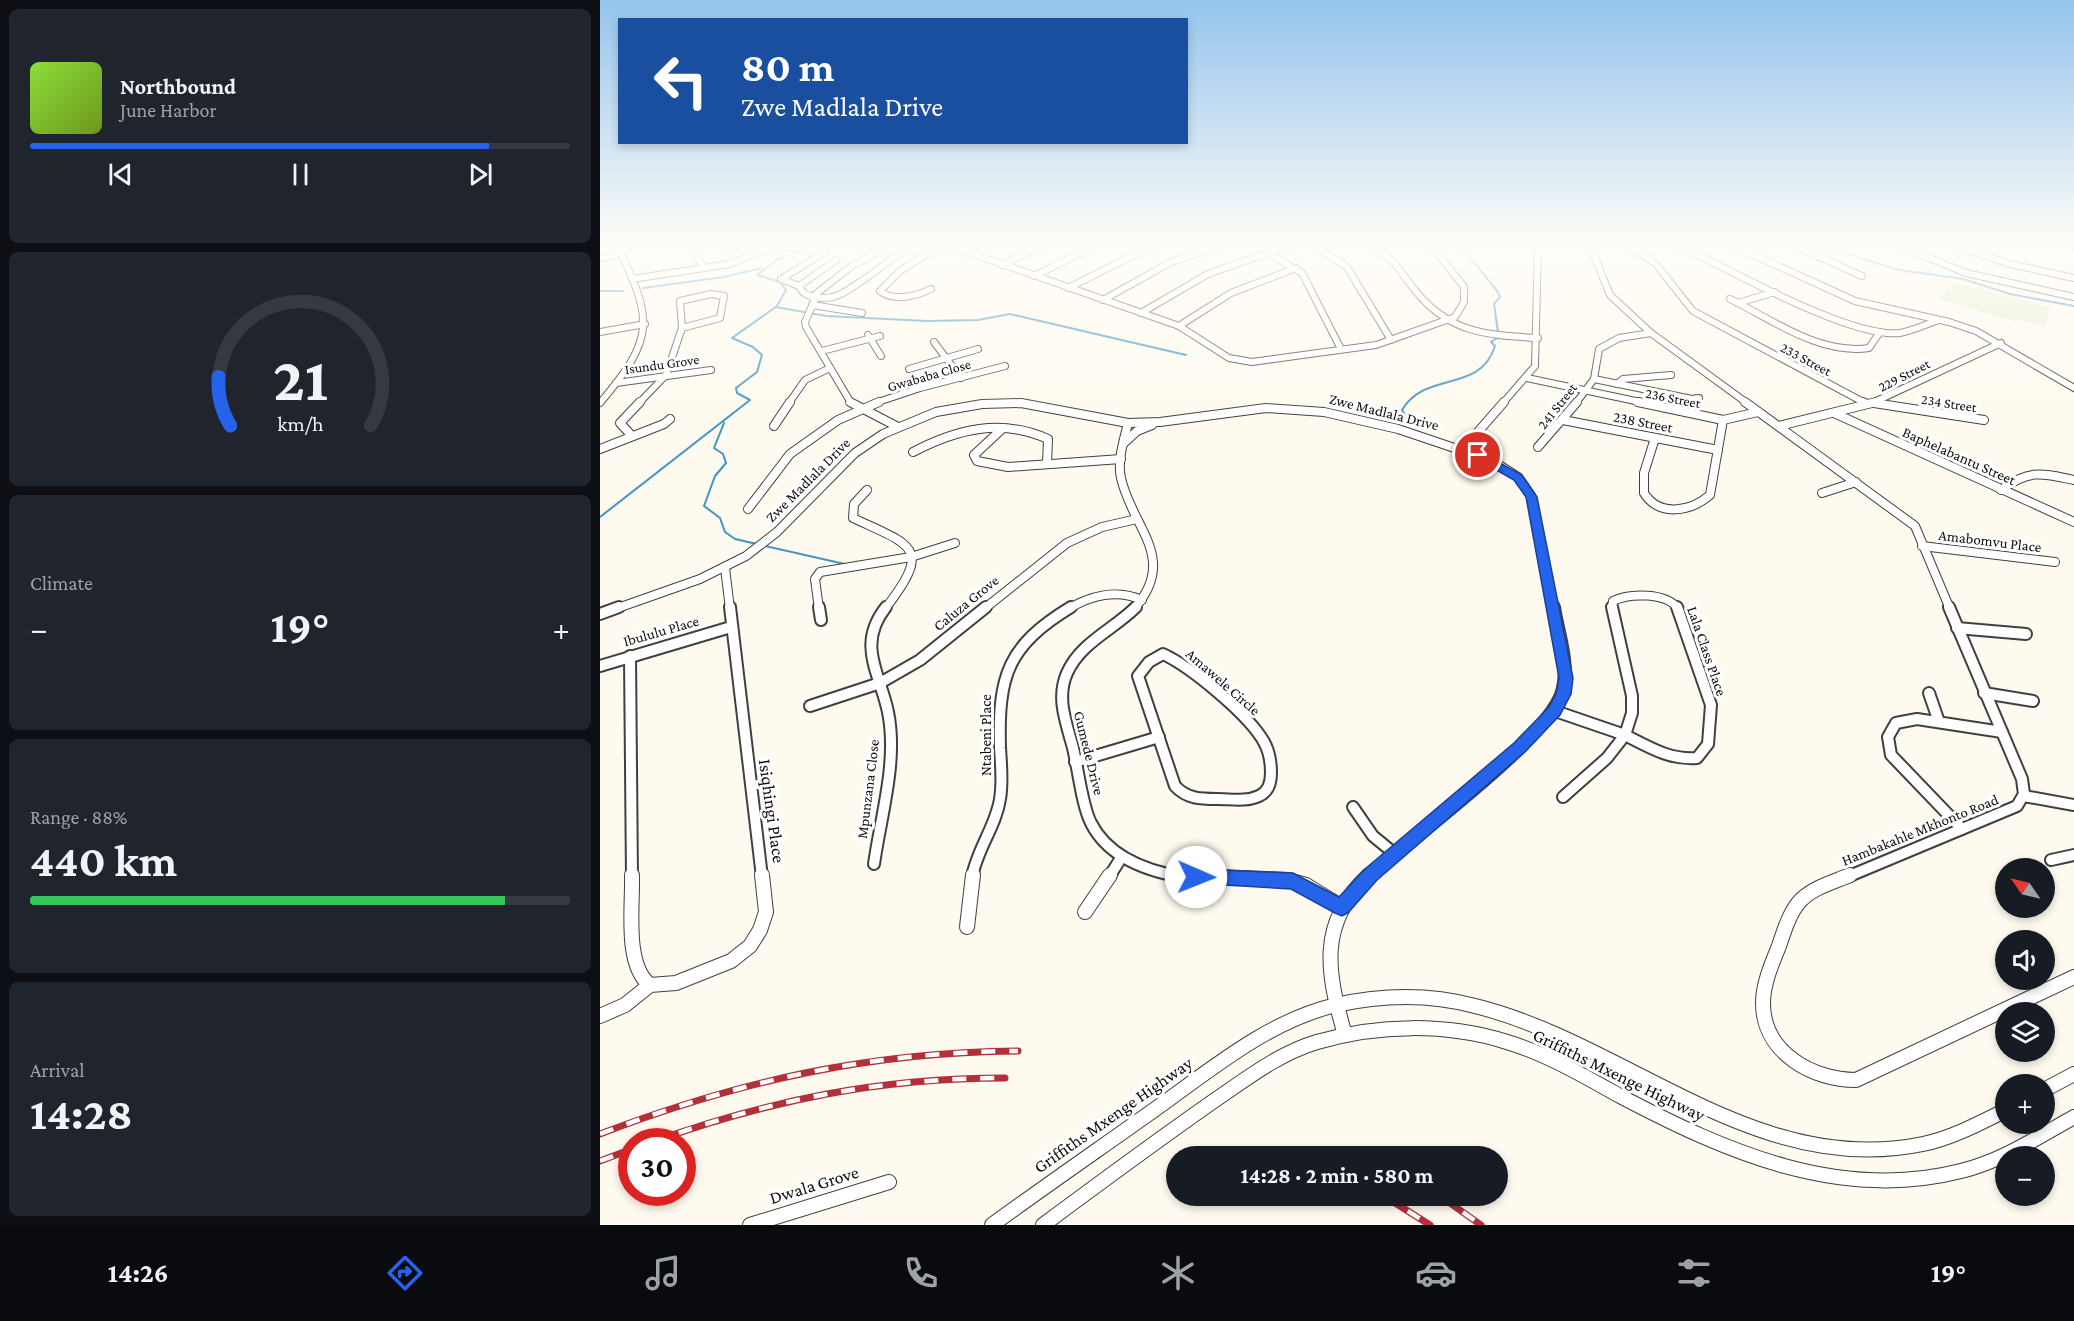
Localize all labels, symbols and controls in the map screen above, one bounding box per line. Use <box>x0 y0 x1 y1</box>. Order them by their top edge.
icon: left <box>642 42 720 120</box>
text: 80 m <box>741 43 835 90</box>
text: Northbound <box>120 74 236 99</box>
text: Zwe Madlala Drive <box>741 92 943 122</box>
text: June Harbor <box>120 99 217 121</box>
icon: previous <box>104 158 137 191</box>
icon: pause <box>284 158 317 191</box>
icon: next <box>464 158 497 191</box>
street label: 233 Street <box>1778 339 1834 379</box>
text: 21 <box>272 344 328 413</box>
street label: Isundu Grove <box>624 351 700 377</box>
street label: Gwababa Close <box>886 355 972 395</box>
street label: 229 Street <box>1876 355 1933 395</box>
street label: 241 Street <box>1534 380 1580 432</box>
street label: 236 Street <box>1644 385 1702 411</box>
street label: Zwe Madlala Drive <box>1328 391 1441 433</box>
street label: 234 Street <box>1920 391 1978 415</box>
street label: 238 Street <box>1612 408 1675 436</box>
text: km/h <box>277 413 324 437</box>
street label: Baphelabantu Street <box>1900 424 2019 489</box>
pin <box>1452 429 1503 480</box>
street label: Zwe Madlala Drive <box>763 434 854 525</box>
icon: arrive <box>1461 438 1494 471</box>
street label: Amabomvu Place <box>1938 527 2043 555</box>
text: Climate <box>30 572 93 594</box>
street label: Caluza Grove <box>930 572 1002 634</box>
text: 19° <box>271 602 329 652</box>
street label: Lala Class Place <box>1684 604 1730 698</box>
text: − <box>30 610 47 647</box>
text: + <box>553 610 570 647</box>
street label: Ibululu Place <box>621 612 701 649</box>
street label: Amawele Circle <box>1183 646 1264 719</box>
street label: Ntabeni Place <box>978 694 994 776</box>
street label: Gumede Drive <box>1071 709 1107 797</box>
street label: Mpunzana Close <box>854 738 883 840</box>
street label: Isiqhingi Place <box>755 758 789 864</box>
street label: Hambakahle Mkhonto Road <box>1839 791 2001 869</box>
text: Range · 88% <box>30 806 128 828</box>
text: 440 km <box>30 836 177 886</box>
position arrow <box>1164 845 1228 909</box>
north arrow <box>1995 858 2055 918</box>
map controls <box>1995 858 2055 1206</box>
button: sound <box>1995 930 2055 990</box>
button: layers <box>1995 1002 2055 1062</box>
street label: Griffiths Mxenge Highway <box>1530 1025 1709 1126</box>
street label: Griffiths Mxenge Highway <box>1030 1052 1197 1177</box>
text: Arrival <box>30 1059 84 1081</box>
button: + <box>1995 1074 2055 1134</box>
text: 14:28 <box>30 1089 133 1139</box>
speed limit sign: 30 <box>618 1128 696 1206</box>
button: − <box>1995 1146 2055 1206</box>
street label: Dwala Grove <box>767 1162 861 1208</box>
text: 14:28 · 2 min · 580 m <box>1241 1163 1433 1188</box>
icon: directions <box>384 1252 426 1294</box>
icon: music <box>642 1252 684 1294</box>
icon: phone <box>900 1252 942 1294</box>
icon: climate <box>1157 1252 1199 1294</box>
icon: car <box>1415 1252 1457 1294</box>
icon: filters <box>1673 1252 1715 1294</box>
text: 14:26 <box>108 1258 169 1288</box>
text: 19° <box>1931 1258 1966 1288</box>

